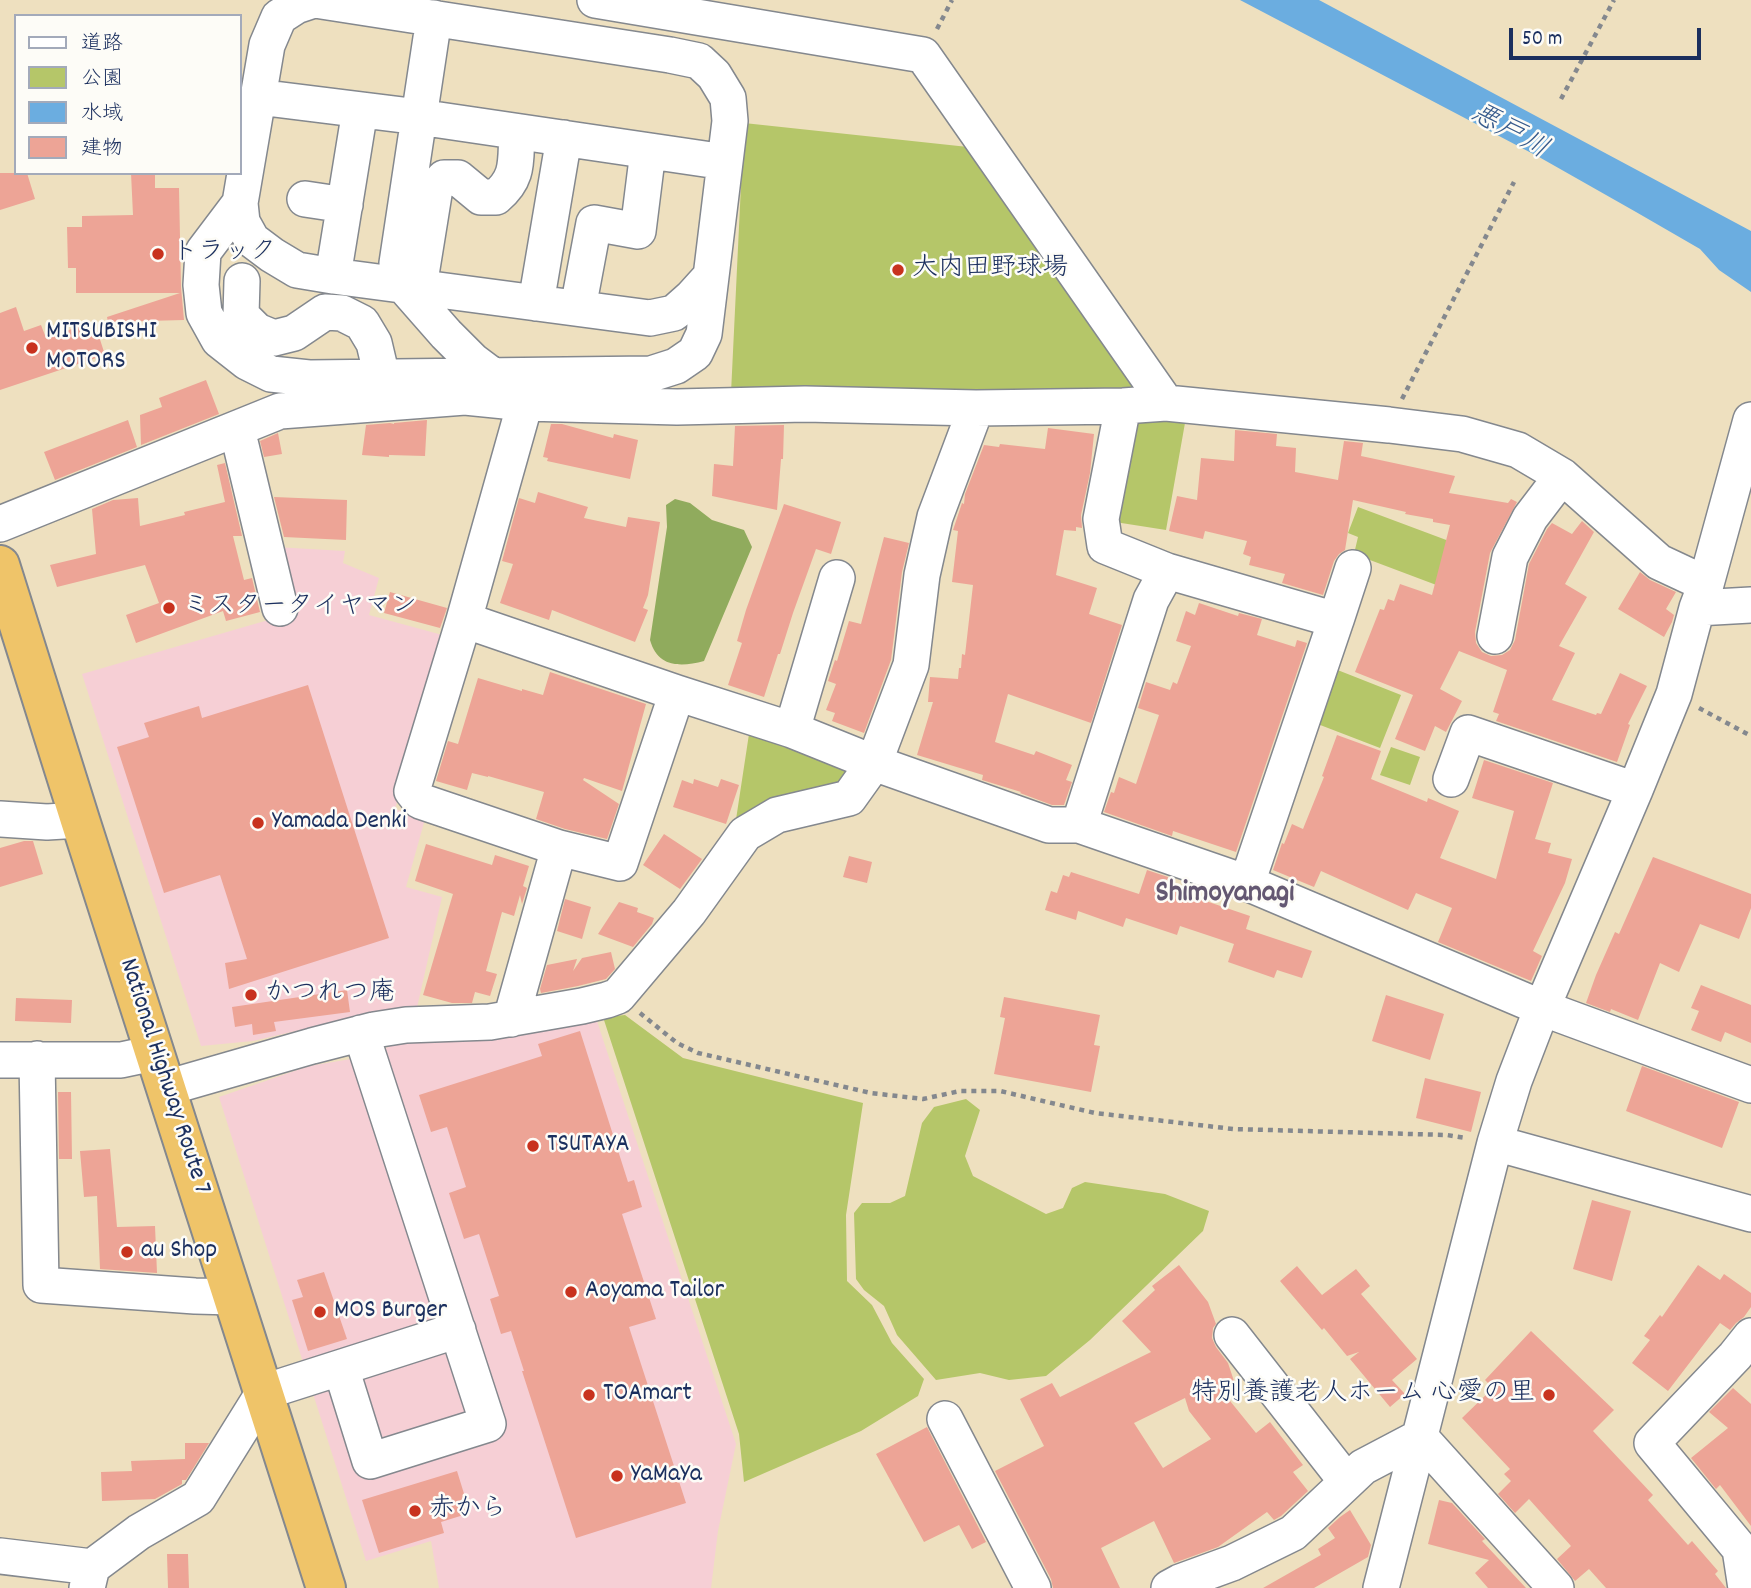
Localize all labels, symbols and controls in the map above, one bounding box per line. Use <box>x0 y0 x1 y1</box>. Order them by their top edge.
legend <box>14 14 242 175</box>
scale bar <box>1513 14 1706 58</box>
text: 50 m <box>1522 25 1562 55</box>
text: 道路 <box>81 30 123 60</box>
text: 公園 <box>81 65 123 95</box>
water label: 悪戸川 <box>1463 99 1553 169</box>
text: 水域 <box>81 100 123 130</box>
text: 建物 <box>81 135 123 165</box>
place label: トラック <box>172 238 276 270</box>
marker: トラック <box>150 246 166 262</box>
place label: 大内田野球場 <box>912 254 1068 286</box>
marker: 大内田野球場 <box>890 262 906 278</box>
place label: MITSUBISHI MOTORS <box>46 317 157 378</box>
marker: MITSUBISHI MOTORS <box>24 340 40 356</box>
place label: ミスタータイヤマン <box>183 592 417 624</box>
marker: ミスタータイヤマン <box>161 600 177 616</box>
place label: Yamada Denki <box>272 807 406 839</box>
marker: Yamada Denki <box>250 815 266 831</box>
district label: Shimoyanagi <box>1155 878 1295 914</box>
street label: National Highway Route 7 <box>110 955 216 1199</box>
place label: かつれつ庵 <box>265 979 395 1011</box>
marker: かつれつ庵 <box>243 987 259 1003</box>
place label: TSUTAYA <box>547 1130 630 1162</box>
marker: TSUTAYA <box>525 1138 541 1154</box>
place label: au Shop <box>141 1236 217 1268</box>
marker: au Shop <box>119 1244 135 1260</box>
place label: Aoyama Tailor <box>585 1276 724 1308</box>
marker: Aoyama Tailor <box>563 1284 579 1300</box>
place label: MOS Burger <box>334 1296 447 1328</box>
marker: MOS Burger <box>312 1304 328 1320</box>
place label: TOAmart <box>603 1379 692 1411</box>
place label: 特別養護老人ホーム 心愛の里 <box>1191 1379 1535 1411</box>
marker: TOAmart <box>581 1387 597 1403</box>
marker: 特別養護老人ホーム 心愛の里 <box>1541 1387 1557 1403</box>
place label: YaMaYa <box>631 1460 702 1492</box>
marker: YaMaYa <box>609 1468 625 1484</box>
place label: 赤から <box>429 1495 507 1527</box>
marker: 赤から <box>407 1503 423 1519</box>

